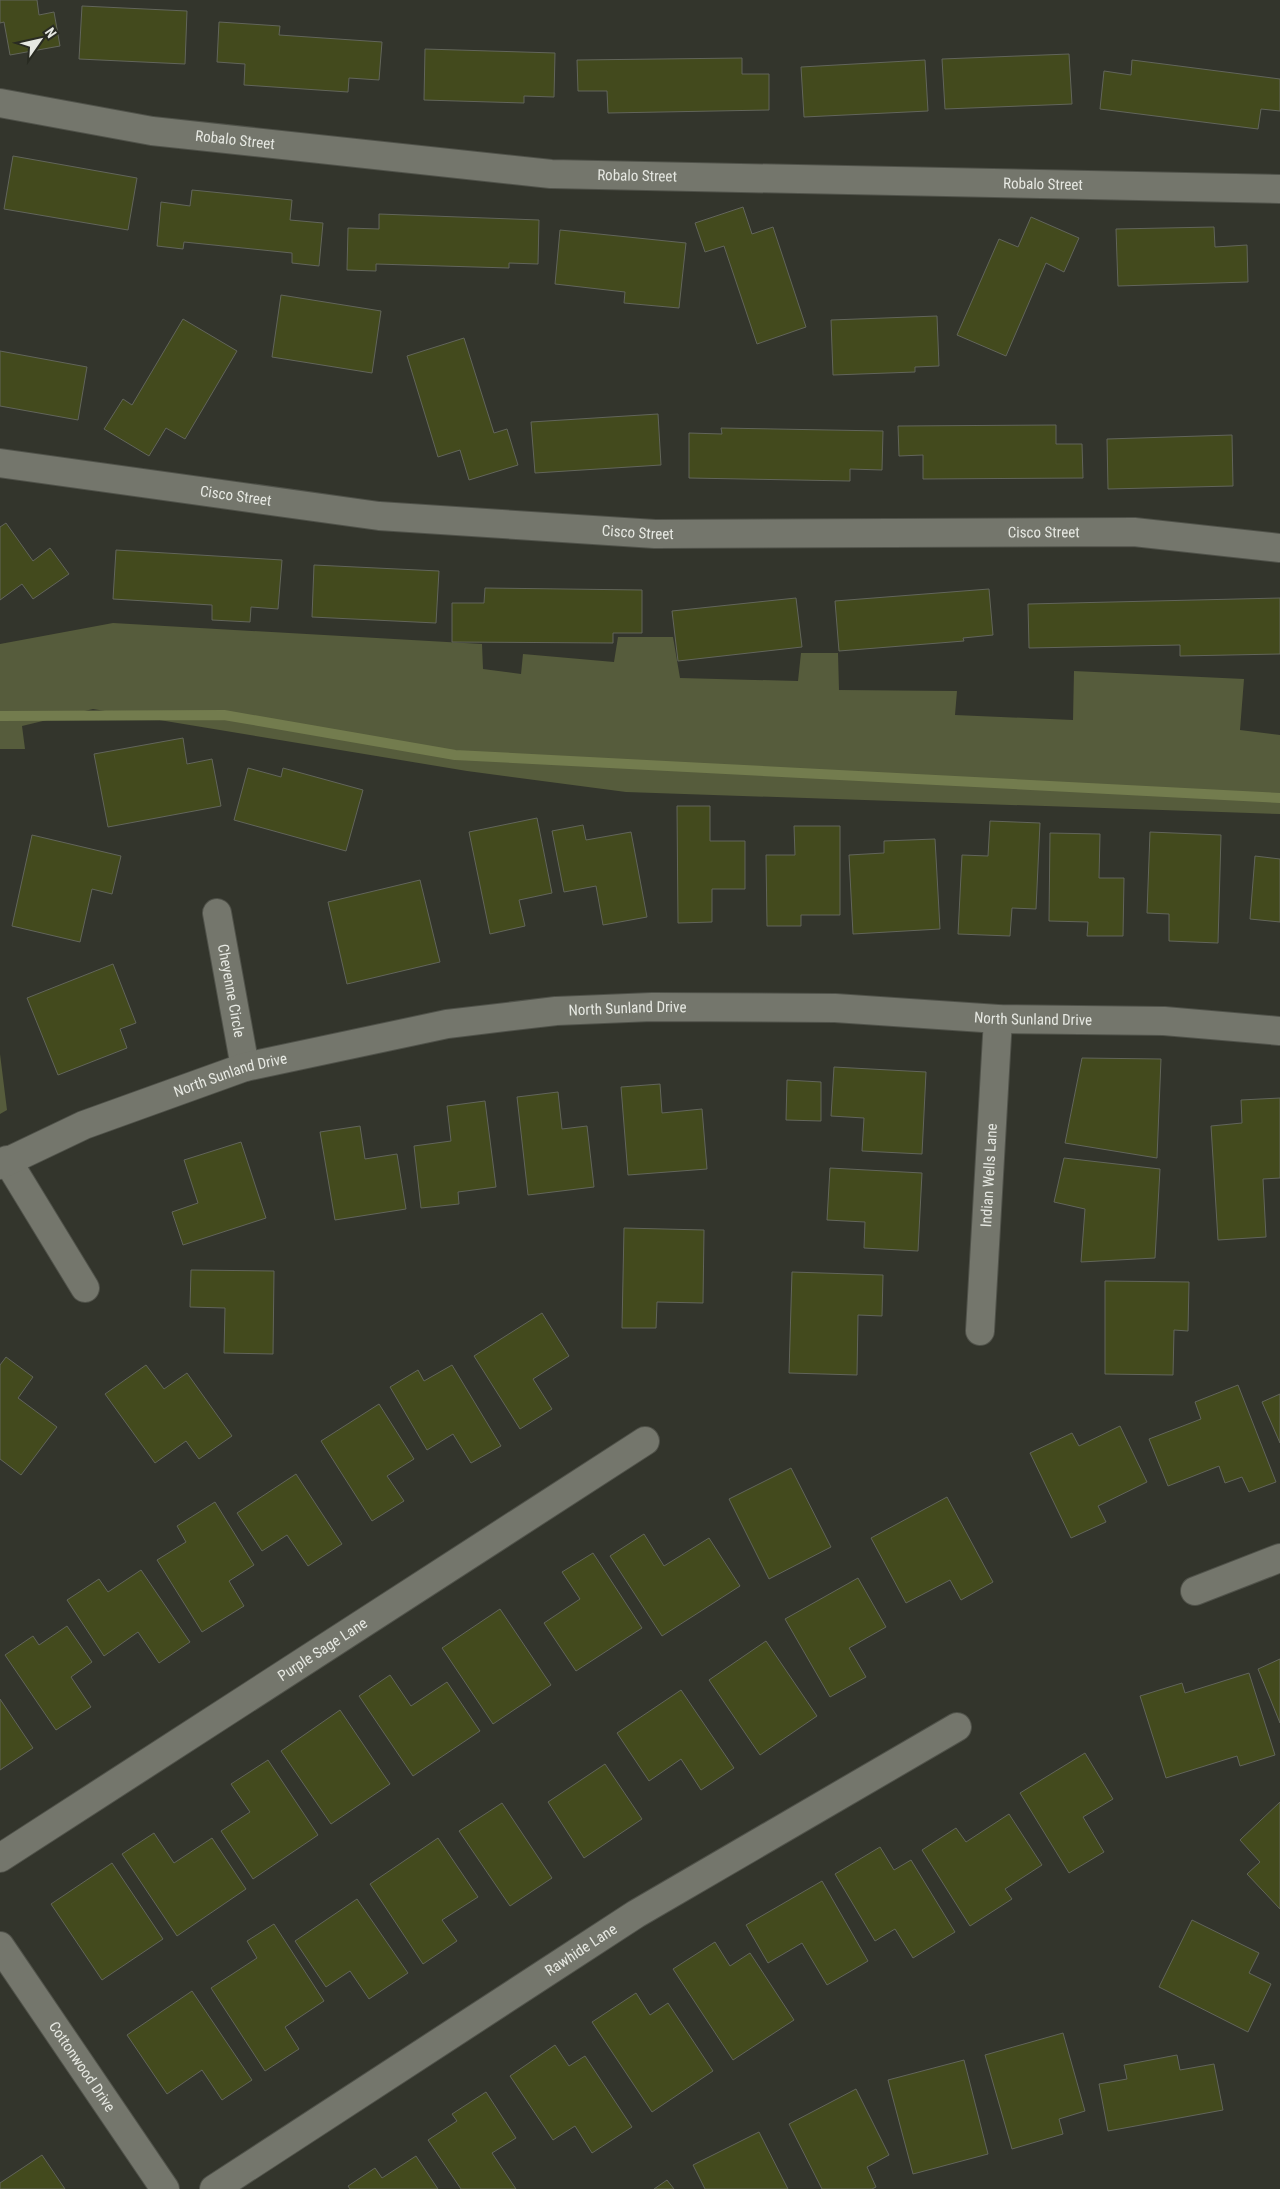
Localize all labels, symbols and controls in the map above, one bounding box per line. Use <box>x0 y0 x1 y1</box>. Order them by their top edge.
north arrow <box>15 15 65 65</box>
text: N <box>42 25 60 41</box>
street label: Robalo Street <box>194 127 276 153</box>
street label: Robalo Street <box>597 166 677 186</box>
street label: Robalo Street <box>1003 174 1083 194</box>
street label: Cisco Street <box>199 482 273 510</box>
street label: Cisco Street <box>601 522 674 543</box>
street label: Cisco Street <box>1008 523 1080 542</box>
street label: Cheyenne Circle <box>214 943 248 1039</box>
street label: North Sunland Drive <box>568 998 687 1019</box>
street label: North Sunland Drive <box>974 1008 1092 1029</box>
street label: North Sunland Drive <box>171 1049 289 1101</box>
street label: Indian Wells Lane <box>977 1123 1001 1228</box>
street label: Purple Sage Lane <box>274 1614 371 1685</box>
street label: Rawhide Lane <box>542 1920 620 1980</box>
street label: Cottonwood Drive <box>45 2018 119 2115</box>

